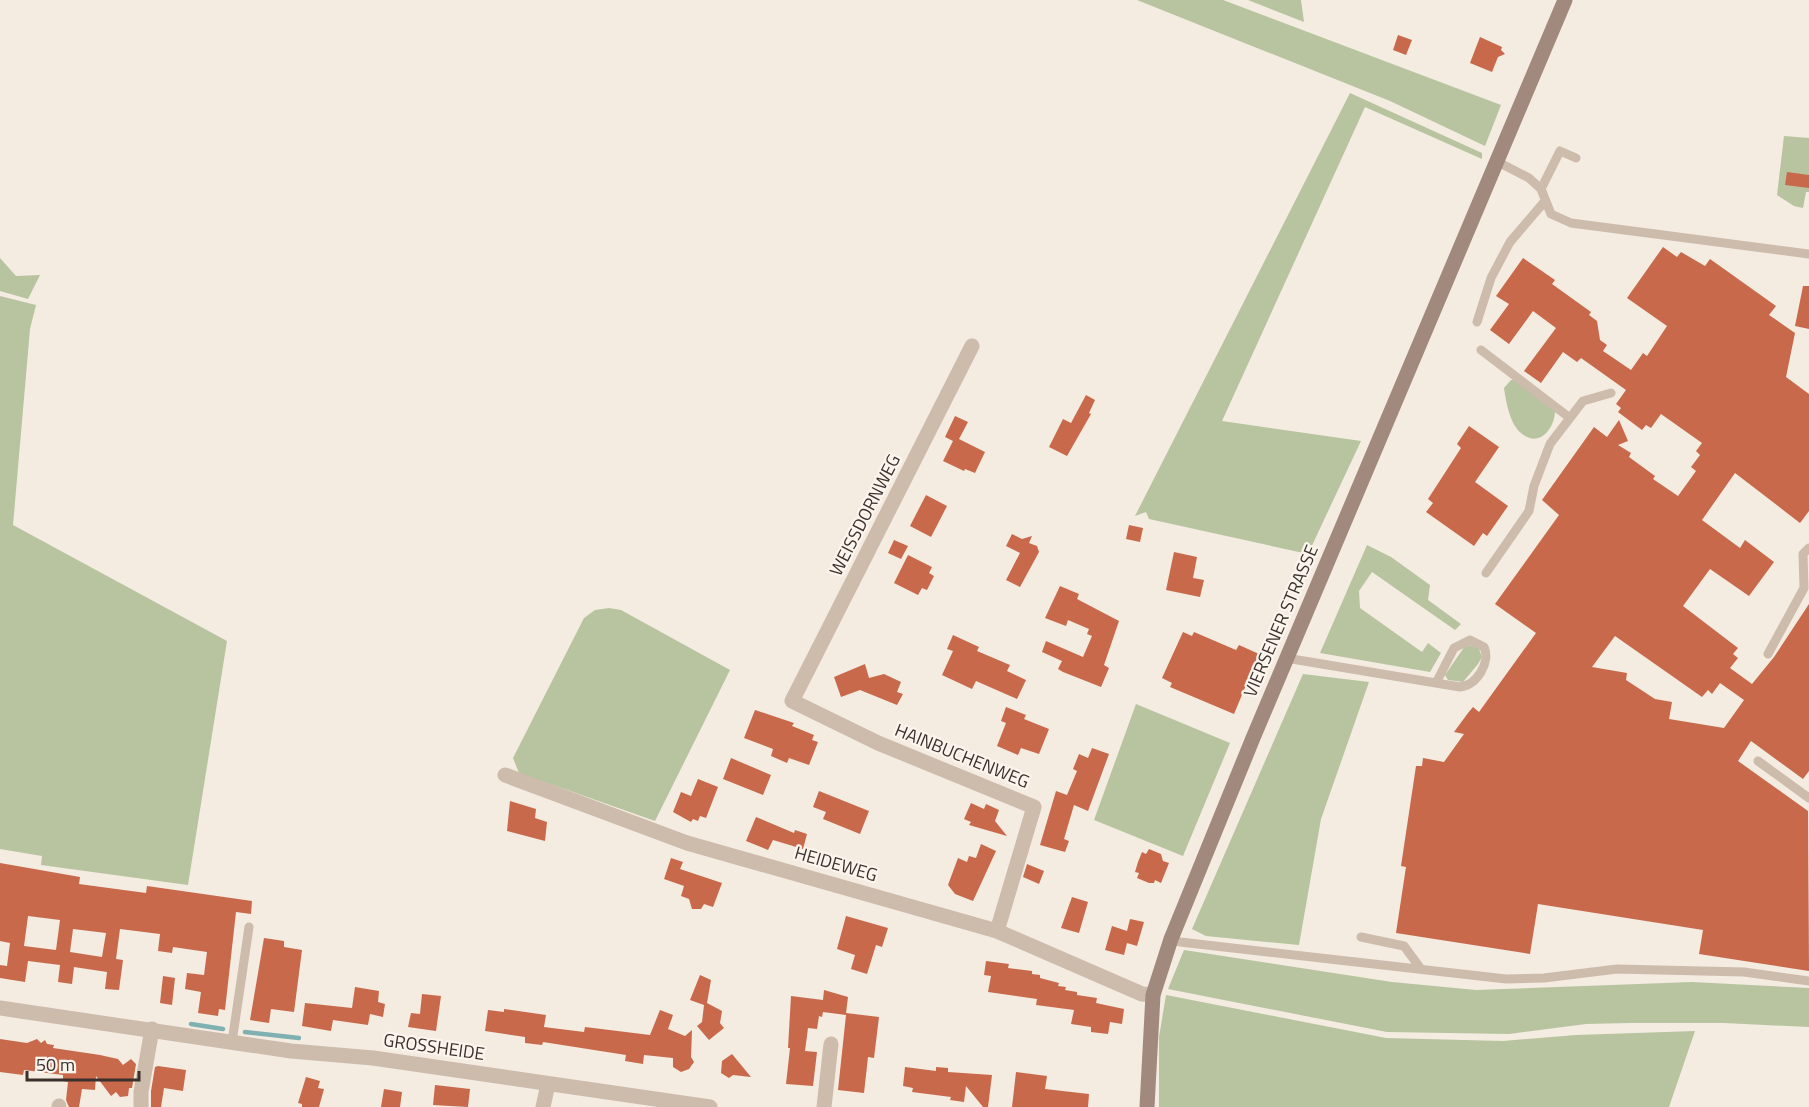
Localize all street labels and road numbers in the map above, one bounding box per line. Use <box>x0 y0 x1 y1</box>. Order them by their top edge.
street label: WEISSDORNWEG <box>822 449 907 580</box>
street label: VIERSENER STRASSE <box>1236 540 1325 701</box>
street label: HAINBUCHENWEG <box>891 716 1034 795</box>
street label: HEIDEWEG <box>792 839 881 888</box>
street label: GROSSHEIDE <box>382 1026 486 1067</box>

